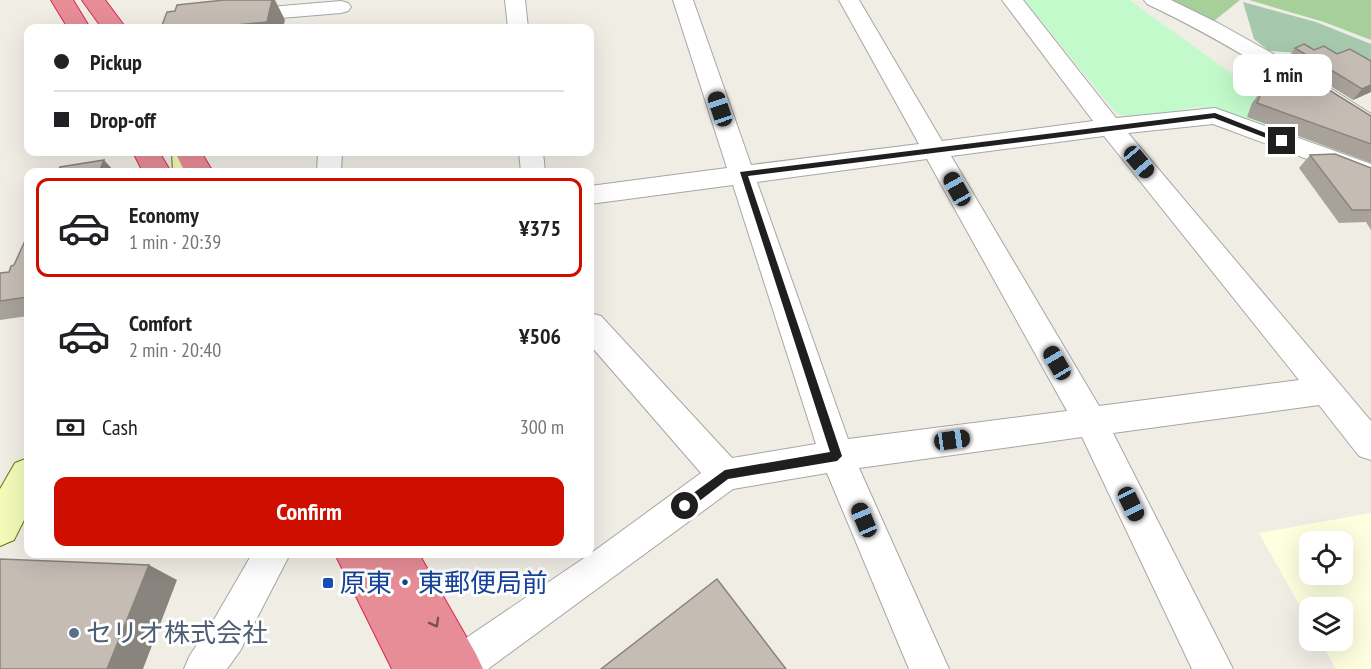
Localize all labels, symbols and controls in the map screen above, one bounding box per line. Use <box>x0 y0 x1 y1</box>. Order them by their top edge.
text: Pickup <box>90 48 142 76</box>
callout: 1 min <box>1232 54 1332 96</box>
text: 1 min <box>1262 62 1303 88</box>
car <box>706 89 734 129</box>
text: Drop-off <box>90 106 156 134</box>
route end <box>1268 127 1295 154</box>
car <box>1121 142 1157 182</box>
car <box>940 169 974 209</box>
icon: car <box>57 201 111 255</box>
text: Economy <box>129 201 199 229</box>
text: ¥375 <box>519 214 561 242</box>
text: 1 min · 20:39 <box>129 229 221 255</box>
icon: car <box>57 309 111 363</box>
text: Comfort <box>129 309 192 337</box>
text: ¥506 <box>519 322 561 350</box>
text: 2 min · 20:40 <box>129 337 221 363</box>
car <box>1040 343 1074 383</box>
icon: cash <box>54 411 87 444</box>
text: Cash <box>102 413 138 441</box>
text: 300 m <box>520 414 564 440</box>
car <box>933 429 971 451</box>
button: Confirm <box>54 477 564 546</box>
car <box>1115 484 1147 524</box>
route start <box>671 492 698 519</box>
car <box>849 500 879 540</box>
map controls <box>1299 531 1353 651</box>
button: locate <box>1299 531 1353 585</box>
place label: 原東・東郵便局前 <box>340 566 548 599</box>
marker: 原東・東郵便局前 <box>321 576 335 590</box>
button: layers <box>1299 597 1353 651</box>
place label: セリオ株式会社 <box>86 616 268 649</box>
one-way arrow <box>428 617 440 627</box>
marker: セリオ株式会社 <box>67 626 81 640</box>

